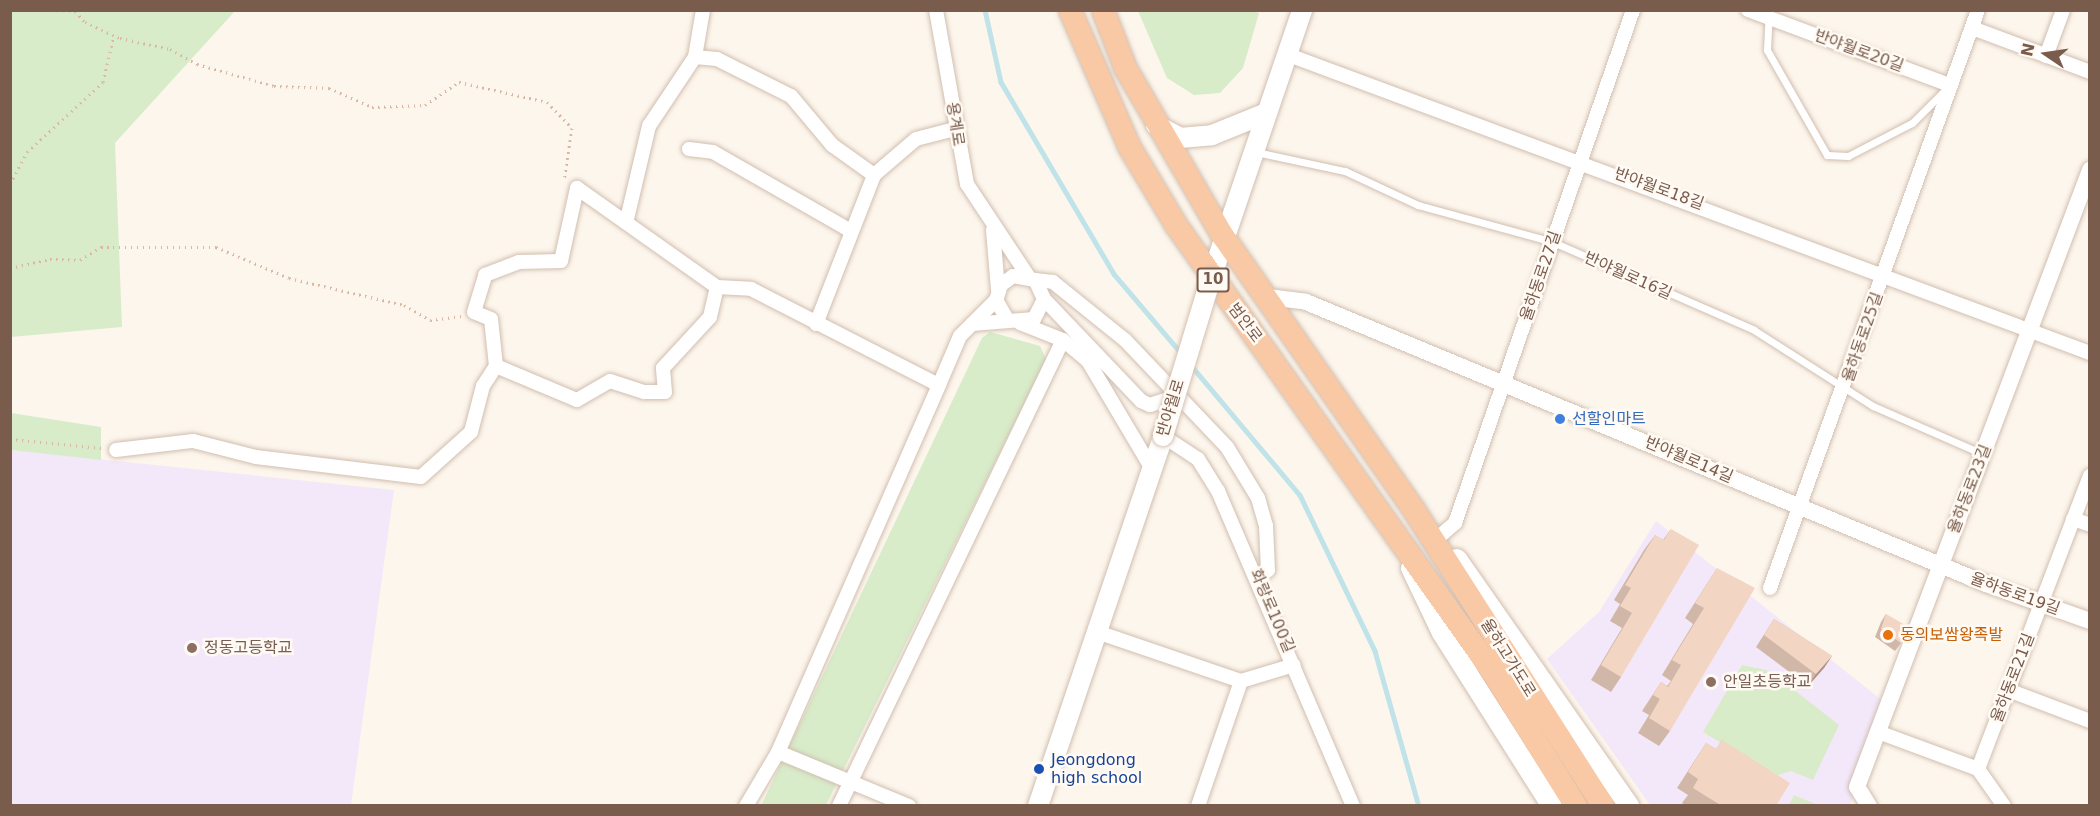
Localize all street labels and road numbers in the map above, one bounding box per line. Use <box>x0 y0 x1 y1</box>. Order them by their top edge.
street label: 반야월로20길 <box>1812 26 1906 76</box>
street label: 용계로 <box>942 101 968 147</box>
street label: 반야월로18길 <box>1612 164 1706 214</box>
street label: 율하동로27길 <box>1517 228 1565 324</box>
street label: 반야월로16길 <box>1581 248 1675 304</box>
road number: 10 <box>1196 268 1230 292</box>
street label: 율하동로25길 <box>1839 289 1887 385</box>
street label: 범안로 <box>1224 300 1266 346</box>
street label: 반야월로 <box>1153 377 1189 439</box>
street label: 반야월로14길 <box>1642 433 1736 487</box>
street label: 율하동로23길 <box>1944 442 1996 536</box>
street label: 화랑로100길 <box>1246 566 1298 656</box>
street label: 율하동로19길 <box>1968 569 2062 619</box>
street label: 율하고가도로 <box>1476 615 1540 701</box>
street label: 율하동로21길 <box>1987 631 2039 725</box>

